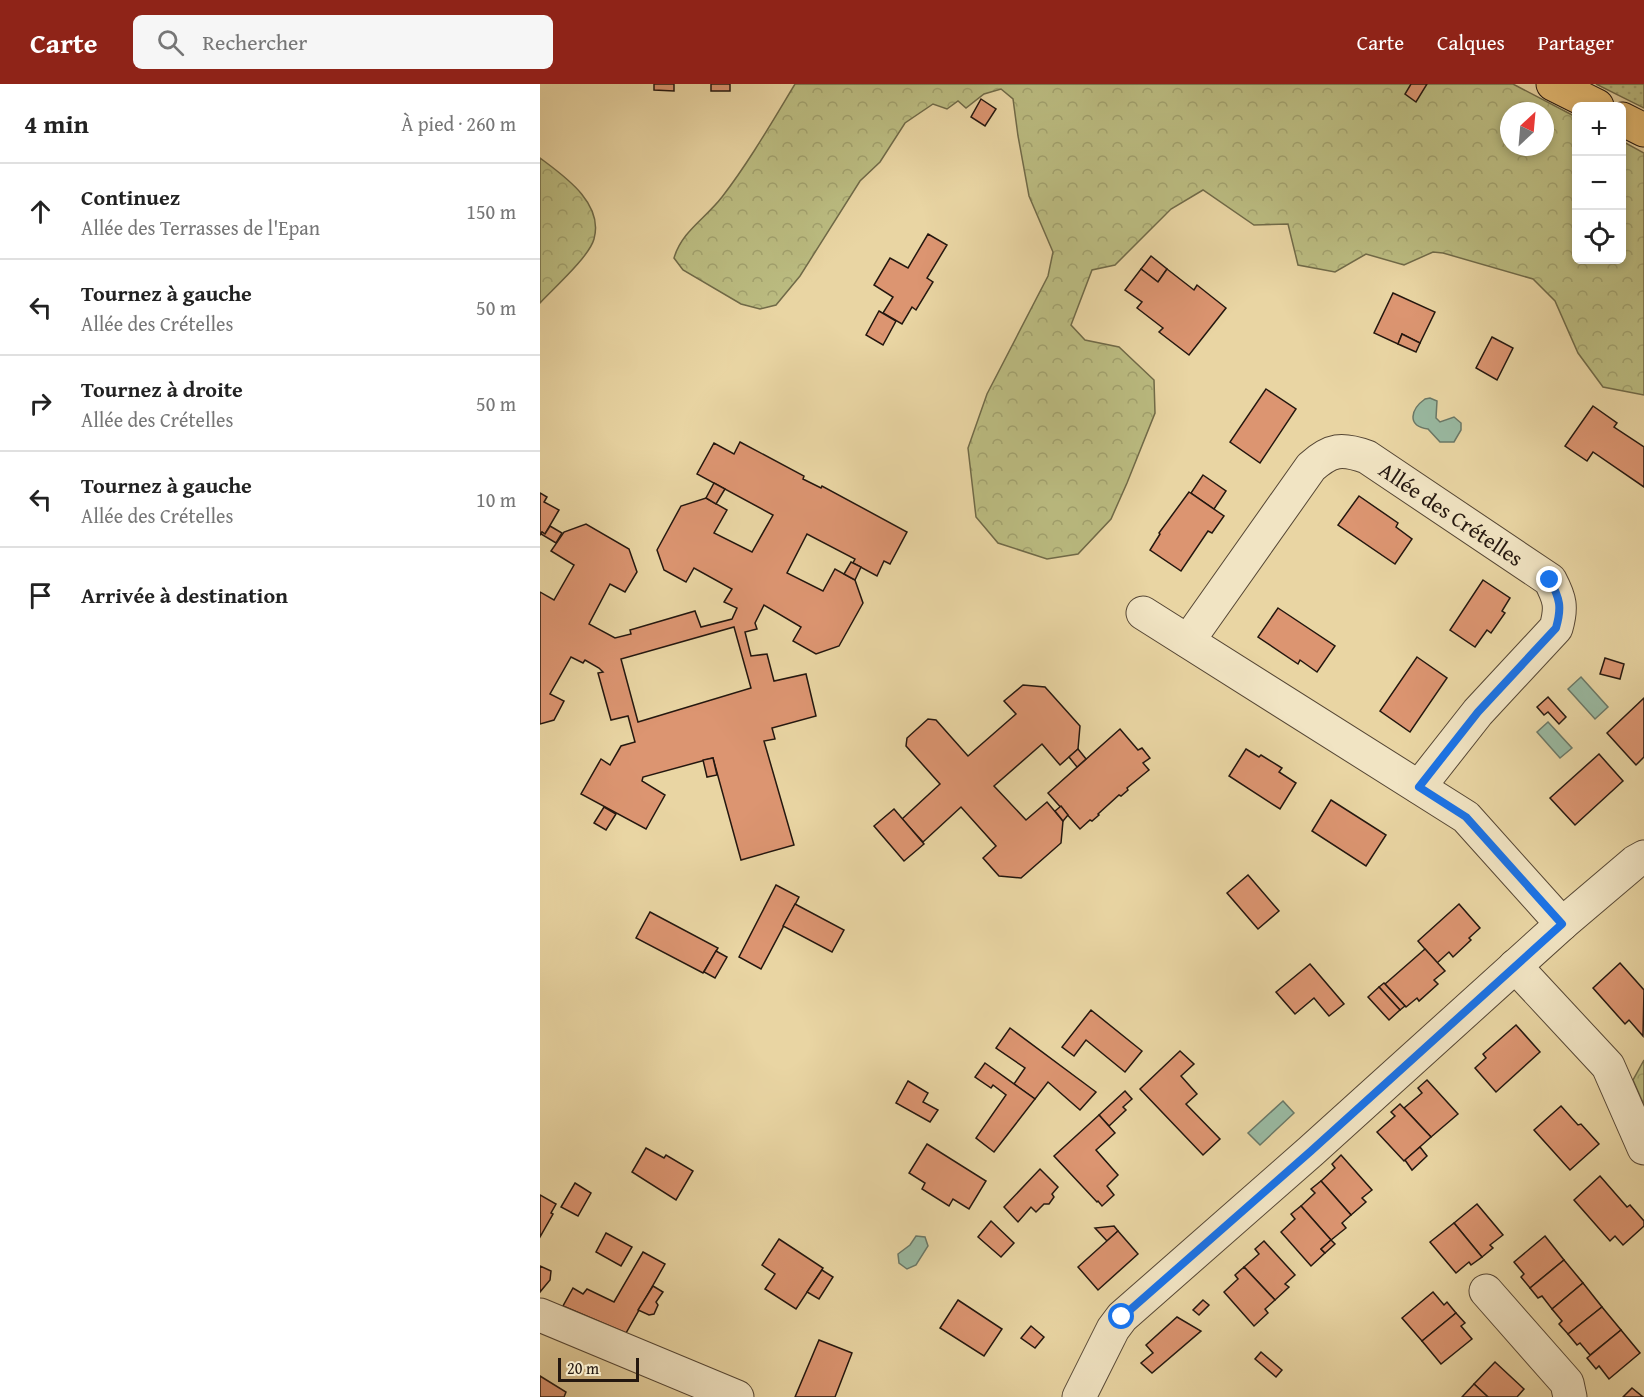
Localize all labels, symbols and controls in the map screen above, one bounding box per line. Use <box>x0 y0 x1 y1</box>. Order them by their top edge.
search box <box>133 15 553 69</box>
text: Carte <box>30 22 97 63</box>
icon: search <box>154 26 187 59</box>
text: Rechercher <box>202 26 307 58</box>
text: Carte <box>1357 27 1404 58</box>
text: Calques <box>1437 27 1505 58</box>
text: Partager <box>1538 27 1614 58</box>
north arrow <box>1500 102 1554 156</box>
map controls <box>1572 102 1626 264</box>
button: + <box>1572 102 1626 156</box>
text: 4 min <box>24 104 89 143</box>
text: À pied · 260 m <box>401 109 516 138</box>
button: − <box>1572 156 1626 210</box>
text: Continuez <box>81 181 180 213</box>
icon: ahead <box>24 195 57 228</box>
text: 150 m <box>466 197 516 226</box>
button: locate <box>1572 210 1626 264</box>
text: Allée des Terrasses de l'Epan <box>81 213 320 242</box>
text: Tournez à gauche <box>81 277 252 309</box>
icon: left <box>24 291 57 324</box>
text: 50 m <box>476 293 516 322</box>
text: Allée des Crételles <box>81 309 233 338</box>
text: Tournez à droite <box>81 373 243 405</box>
icon: right <box>24 387 57 420</box>
text: 50 m <box>476 389 516 418</box>
text: Allée des Crételles <box>81 405 233 434</box>
street label: Allée des Crételles <box>1373 454 1530 574</box>
text: Tournez à gauche <box>81 469 252 501</box>
icon: left <box>24 483 57 516</box>
text: 10 m <box>476 485 516 514</box>
text: Allée des Crételles <box>81 501 233 530</box>
route end <box>1536 566 1562 592</box>
icon: arrive <box>24 579 57 612</box>
text: Arrivée à destination <box>81 579 288 611</box>
route start <box>1108 1303 1134 1329</box>
scale bar <box>558 1355 639 1382</box>
text: 20 m <box>567 1356 599 1380</box>

